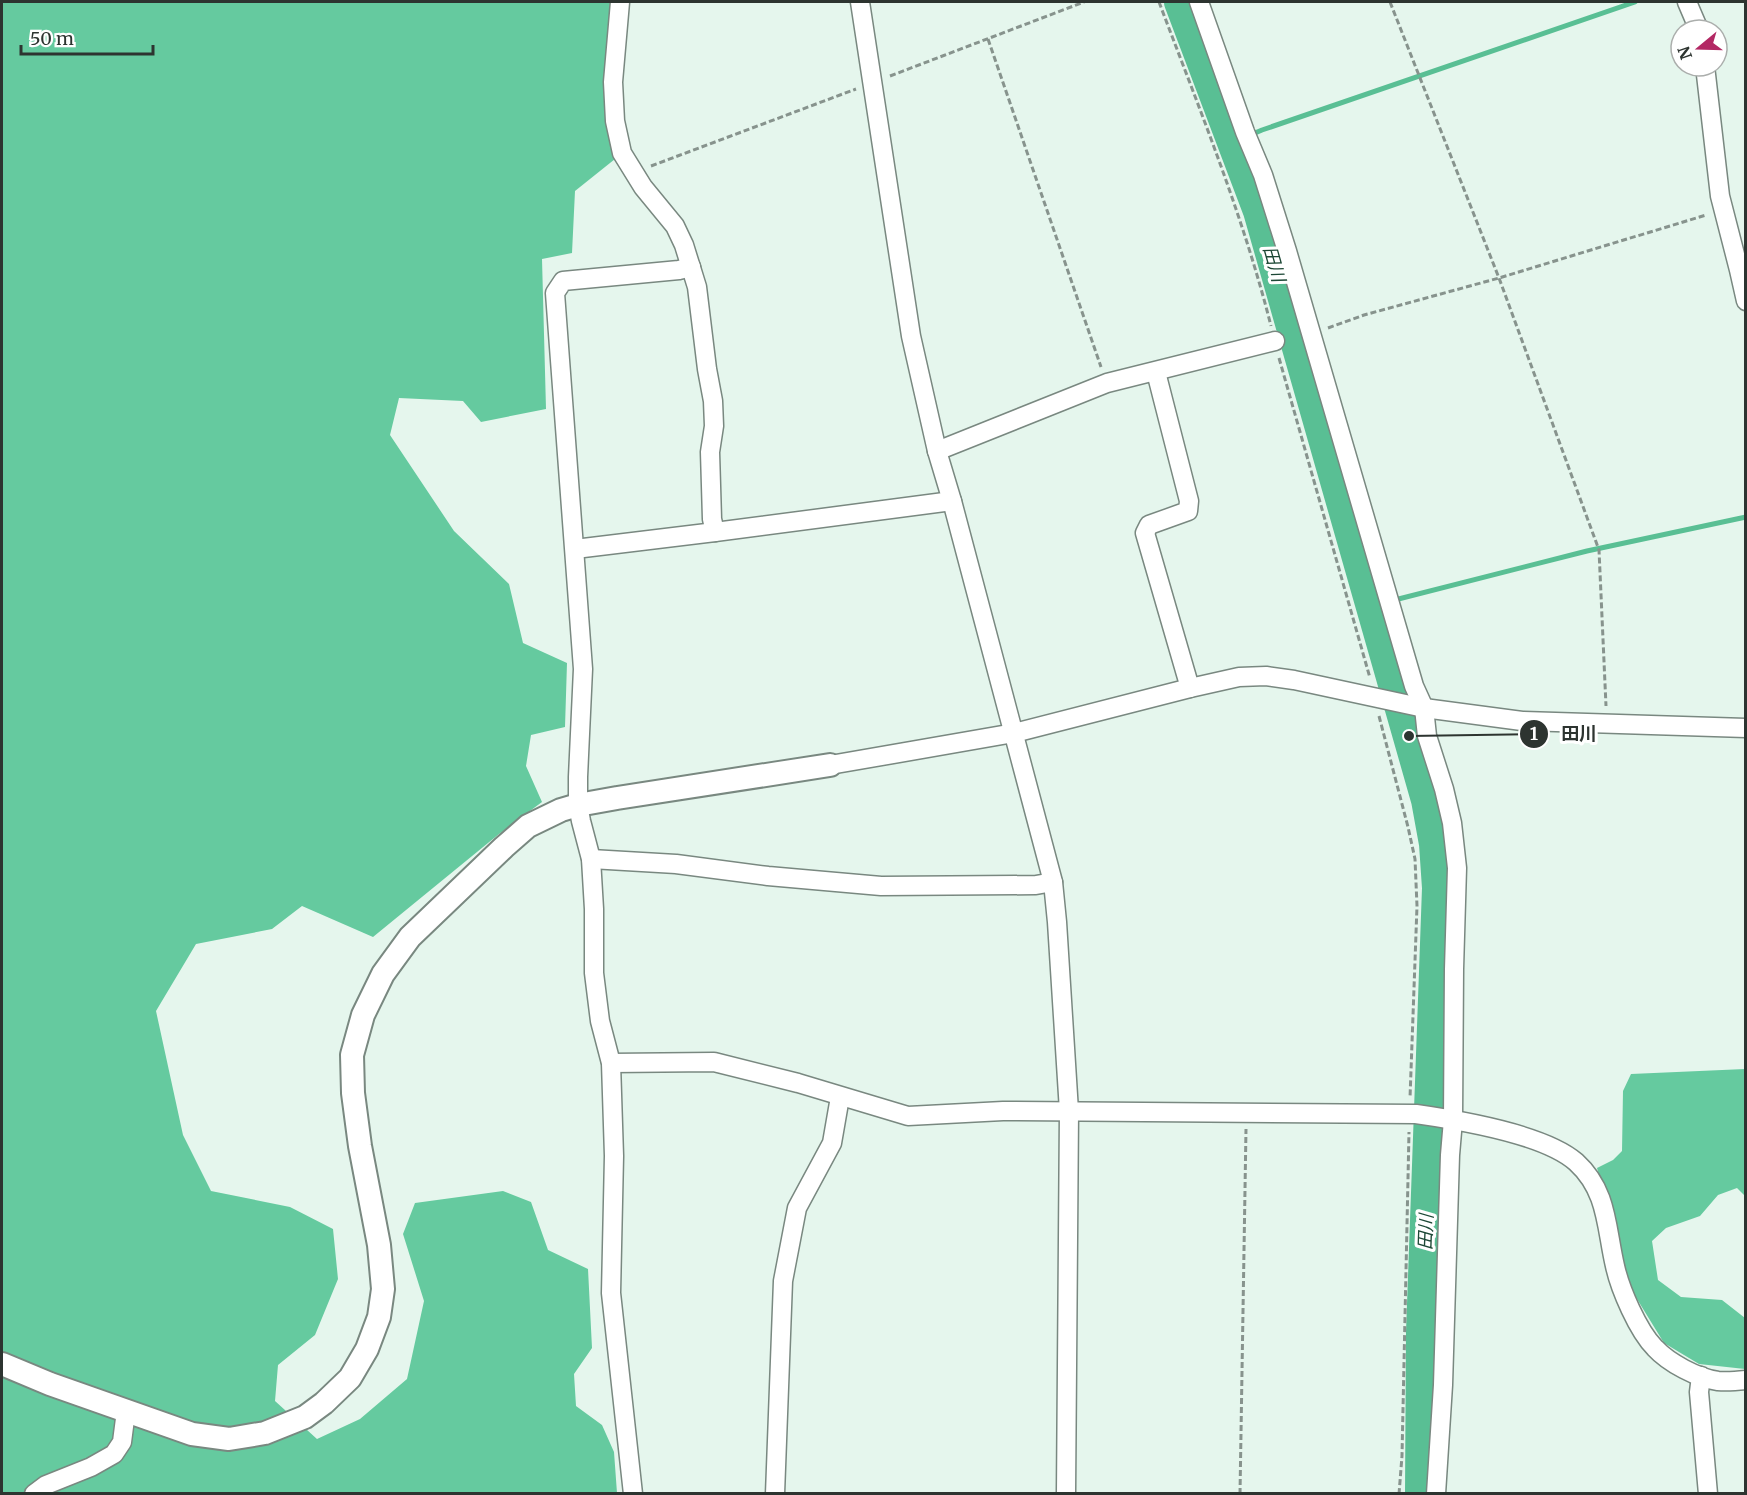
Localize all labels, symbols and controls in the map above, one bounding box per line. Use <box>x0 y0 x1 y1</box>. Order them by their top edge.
scale bar <box>21 18 153 56</box>
north arrow <box>1669 18 1729 78</box>
text: 50 m <box>30 27 74 50</box>
text: N <box>1673 43 1696 62</box>
water label: 田川 <box>1258 243 1291 286</box>
callout: 田川 <box>1519 716 1609 752</box>
text: 1 <box>1530 722 1538 745</box>
text: 田川 <box>1561 722 1597 745</box>
water label: 田川 <box>1413 1212 1438 1250</box>

